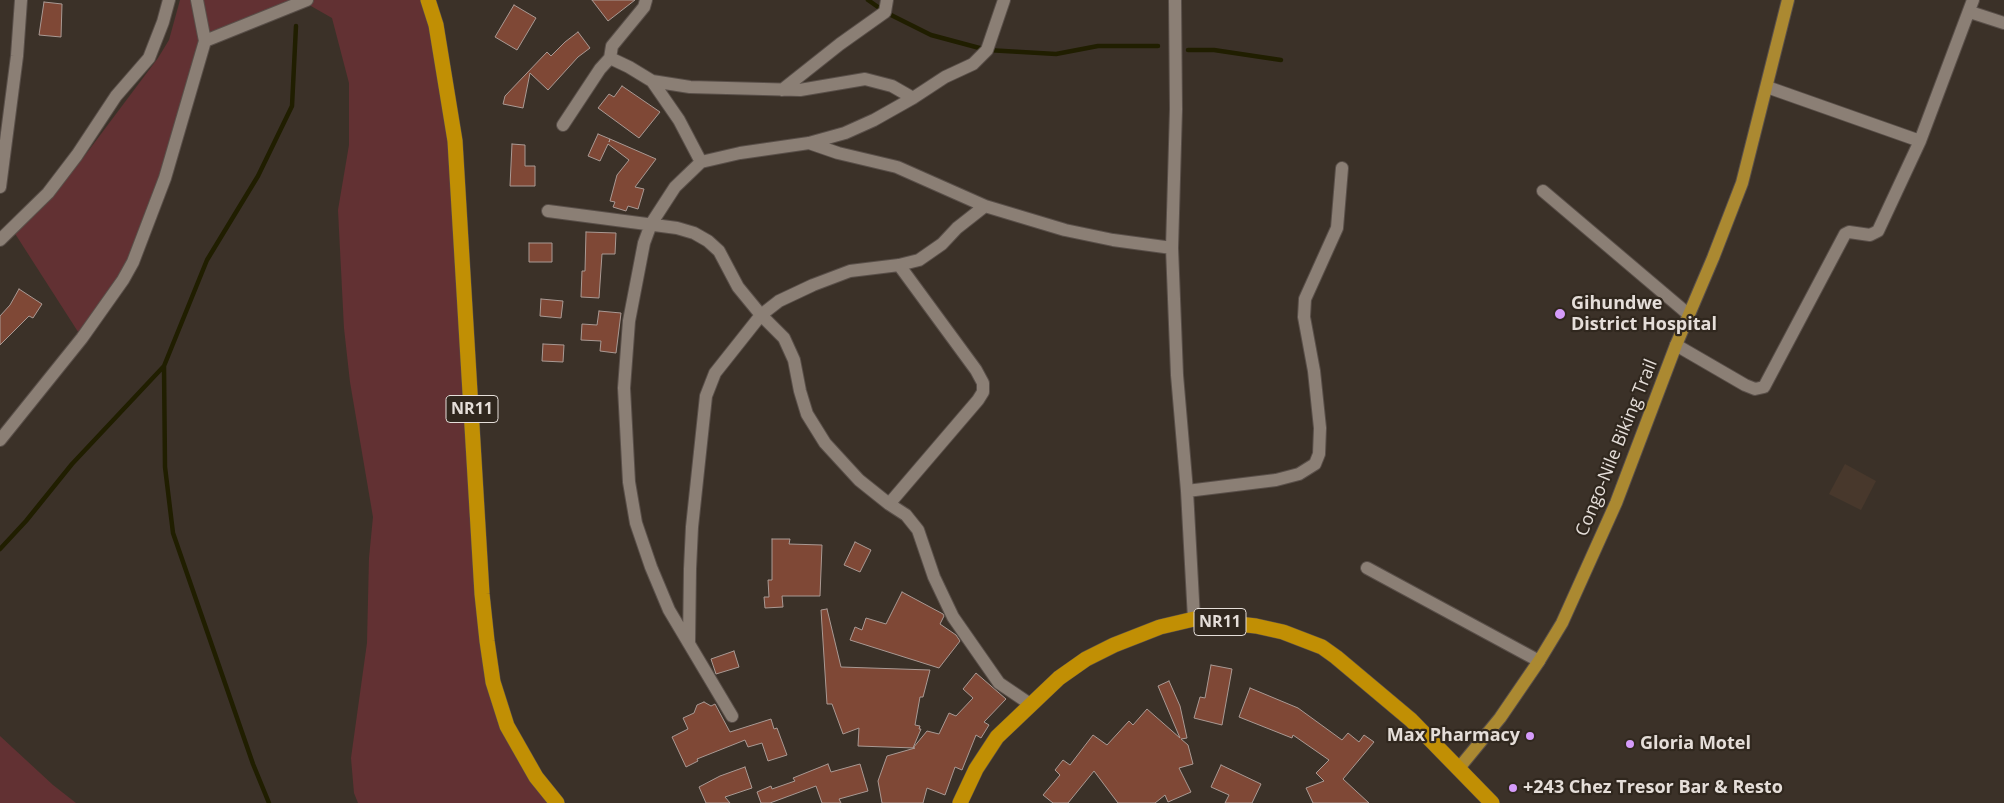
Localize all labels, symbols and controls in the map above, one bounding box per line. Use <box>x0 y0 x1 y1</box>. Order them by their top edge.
place label: Gihundwe District Hospital <box>1571 293 1717 336</box>
marker: Gihundwe District Hospital <box>1553 307 1567 321</box>
street label: Congo-Nile Biking Trail <box>1572 356 1662 540</box>
road number: NR11 <box>446 396 498 422</box>
road number: NR11 <box>1194 608 1246 636</box>
place label: Max Pharmacy <box>1387 725 1520 747</box>
marker: Max Pharmacy <box>1524 730 1536 742</box>
place label: Gloria Motel <box>1640 733 1751 755</box>
marker: Gloria Motel <box>1624 738 1636 750</box>
place label: +243 Chez Tresor Bar & Resto <box>1523 777 1783 799</box>
marker: +243 Chez Tresor Bar & Resto <box>1507 782 1519 794</box>

